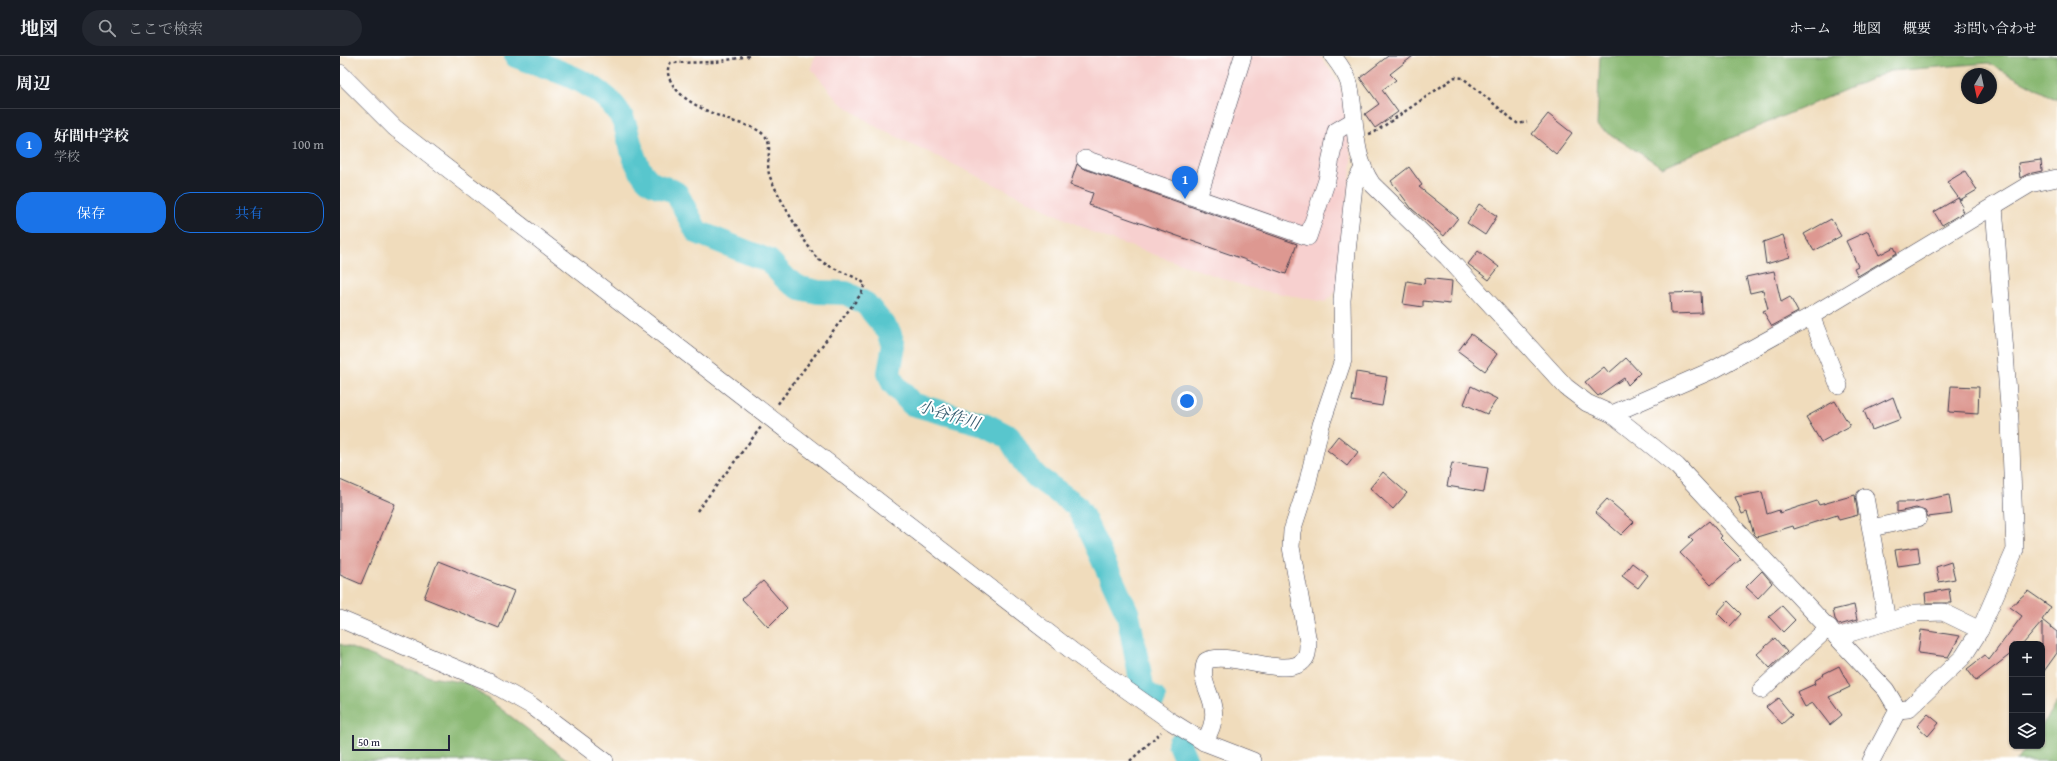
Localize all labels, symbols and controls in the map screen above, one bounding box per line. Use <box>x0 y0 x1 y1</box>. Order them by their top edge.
search box <box>82 10 362 46</box>
text: 地図 <box>20 14 58 42</box>
icon: search <box>96 17 118 39</box>
text: ここで検索 <box>128 18 203 39</box>
text: ホーム <box>1789 18 1831 38</box>
text: 地図 <box>1853 18 1881 38</box>
text: 概要 <box>1903 18 1931 38</box>
text: お問い合わせ <box>1953 18 2037 38</box>
north arrow <box>1961 68 1997 104</box>
text: 周辺 <box>16 70 50 95</box>
text: 好間中学校 <box>54 125 129 146</box>
text: 1 <box>26 135 32 154</box>
text: 100 m <box>292 135 324 154</box>
text: 学校 <box>54 147 80 166</box>
pin: 1 <box>1172 166 1198 199</box>
button: 保存 <box>16 192 166 233</box>
button: 共有 <box>174 192 324 233</box>
your location <box>1177 391 1197 411</box>
water label: 小谷作川 <box>915 393 985 435</box>
map controls <box>2009 641 2045 749</box>
button: + <box>2009 641 2045 677</box>
button: − <box>2009 677 2045 713</box>
button: layers <box>2009 713 2045 749</box>
scale bar <box>352 733 450 752</box>
text: 50 m <box>358 734 380 750</box>

